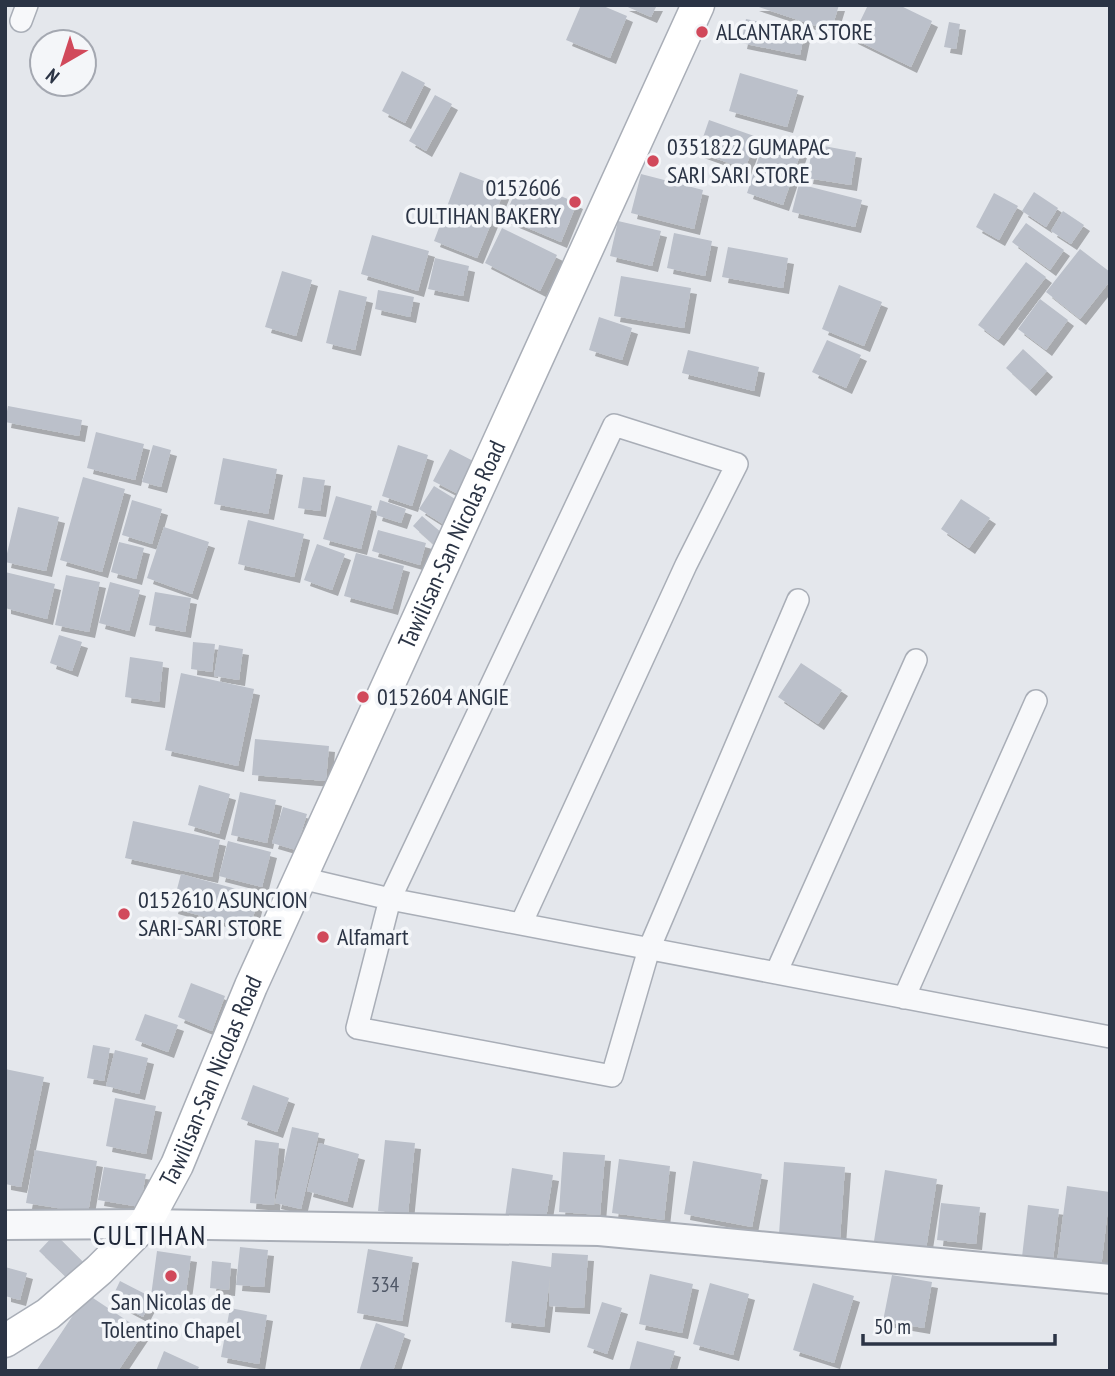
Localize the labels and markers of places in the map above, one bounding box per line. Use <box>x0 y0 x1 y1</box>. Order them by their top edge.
place label: ALCANTARA STORE <box>716 16 873 47</box>
marker: ALCANTARA STORE <box>694 24 710 40</box>
place label: 0351822 GUMAPAC SARI SARI STORE <box>667 131 830 190</box>
marker: 0351822 GUMAPAC SARI SARI STORE <box>645 153 661 169</box>
place label: 0152606 CULTIHAN BAKERY <box>405 172 561 231</box>
marker: 0152606 CULTIHAN BAKERY <box>567 194 583 210</box>
place label: 0152604 ANGIE <box>377 681 509 712</box>
marker: 0152604 ANGIE <box>355 689 371 705</box>
place label: 0152610 ASUNCION SARI-SARI STORE <box>138 884 308 943</box>
marker: 0152610 ASUNCION SARI-SARI STORE <box>116 906 132 922</box>
place label: Alfamart <box>337 921 409 952</box>
marker: Alfamart <box>315 929 331 945</box>
marker: San Nicolas de Tolentino Chapel <box>163 1268 179 1284</box>
place label: San Nicolas de Tolentino Chapel <box>101 1286 241 1345</box>

